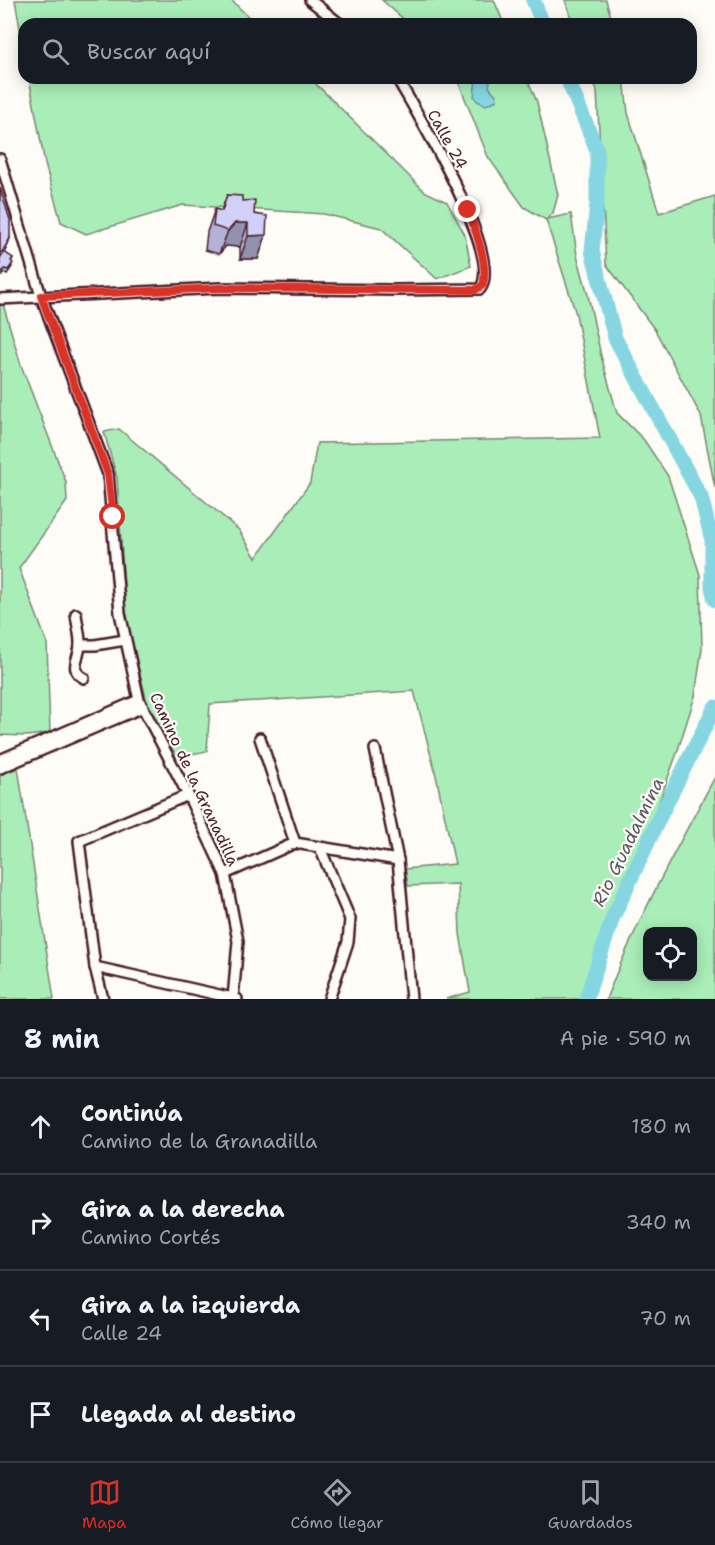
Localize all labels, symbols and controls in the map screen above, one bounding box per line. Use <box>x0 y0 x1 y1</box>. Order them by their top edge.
search box <box>18 18 697 84</box>
icon: search <box>39 35 72 68</box>
text: Buscar aquí <box>87 37 210 66</box>
street label: Calle 24 <box>423 106 472 173</box>
route end <box>454 196 480 222</box>
route start <box>99 503 125 529</box>
street label: Camino de la Granadilla <box>145 689 244 869</box>
water label: Rio Guadalmina <box>586 774 670 910</box>
map controls <box>643 927 697 981</box>
button: locate <box>643 927 697 981</box>
text: 8 min <box>24 1021 100 1056</box>
text: A pie · 590 m <box>560 1025 691 1051</box>
text: Continúa <box>81 1099 183 1128</box>
icon: ahead <box>24 1110 57 1143</box>
text: 180 m <box>631 1113 691 1139</box>
text: Camino de la Granadilla <box>81 1128 317 1154</box>
text: Gira a la derecha <box>81 1195 285 1224</box>
icon: right <box>24 1206 57 1239</box>
text: 340 m <box>626 1209 691 1235</box>
text: Camino Cortés <box>81 1224 221 1250</box>
text: Gira a la izquierda <box>81 1291 300 1320</box>
icon: left <box>24 1302 57 1335</box>
text: 70 m <box>639 1305 691 1331</box>
text: Calle 24 <box>81 1320 162 1346</box>
icon: arrive <box>24 1398 57 1431</box>
text: Llegada al destino <box>81 1400 296 1429</box>
tab: Mapa <box>82 1476 126 1533</box>
tab: Cómo llegar <box>290 1476 384 1533</box>
tab: Guardados <box>548 1476 633 1533</box>

